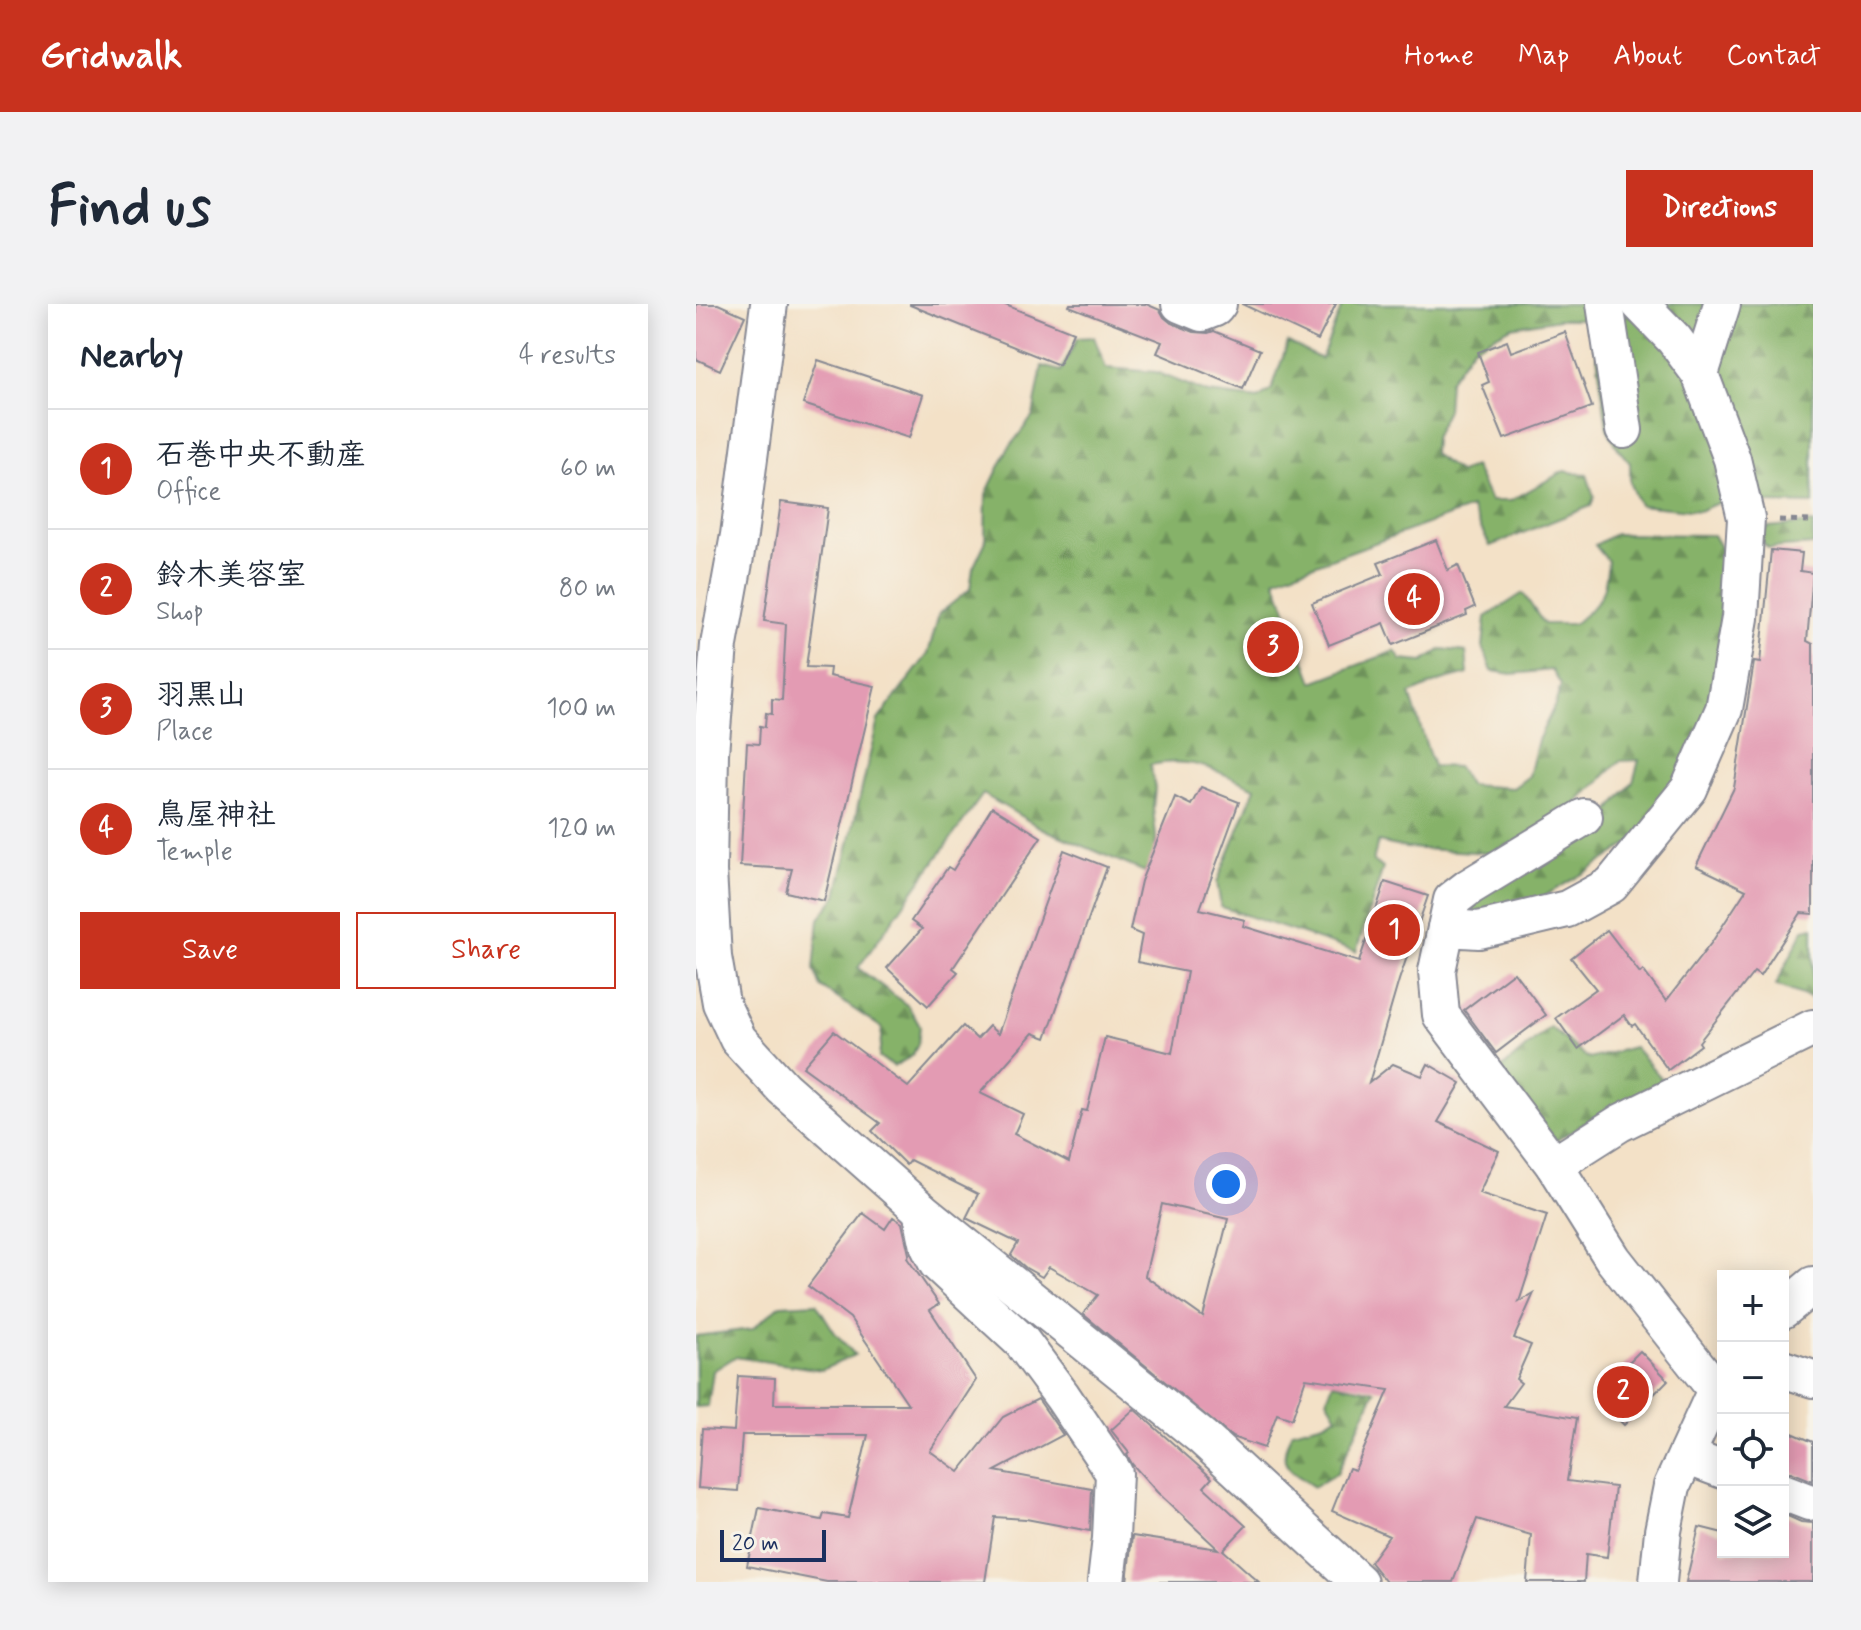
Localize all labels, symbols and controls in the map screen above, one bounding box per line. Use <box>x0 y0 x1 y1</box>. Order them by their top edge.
text: Gridwalk <box>40 32 182 81</box>
text: Home <box>1404 38 1474 75</box>
text: Map <box>1518 38 1569 75</box>
text: About <box>1613 38 1682 75</box>
text: Contact <box>1726 38 1821 75</box>
button: Directions <box>1626 170 1813 247</box>
text: Find us <box>48 172 211 245</box>
text: Nearby <box>80 334 184 379</box>
text: 4 results <box>519 339 616 373</box>
text: 石巻中央不動産 <box>156 436 366 475</box>
text: 1 <box>100 452 112 486</box>
text: 60 m <box>560 452 616 486</box>
text: Office <box>156 475 221 509</box>
text: 鈴木美容室 <box>156 556 306 595</box>
pin: 4 <box>1388 569 1440 629</box>
text: 2 <box>100 572 112 606</box>
text: 80 m <box>559 572 616 606</box>
text: Shop <box>156 595 204 629</box>
pin: 3 <box>1247 617 1299 677</box>
text: 羽黒山 <box>156 676 246 715</box>
text: 3 <box>100 692 112 726</box>
text: 100 m <box>546 692 616 726</box>
text: Place <box>156 715 213 749</box>
text: 鳥屋神社 <box>156 796 276 835</box>
text: 4 <box>98 812 114 846</box>
text: 120 m <box>547 812 616 846</box>
text: Temple <box>156 835 233 869</box>
pin: 1 <box>1368 900 1420 960</box>
button: Save <box>80 912 340 989</box>
button: Share <box>356 912 616 989</box>
your location <box>1206 1164 1246 1204</box>
map controls <box>1717 1270 1789 1558</box>
button: + <box>1717 1270 1789 1342</box>
button: − <box>1717 1342 1789 1414</box>
pin: 2 <box>1597 1362 1649 1422</box>
button: locate <box>1717 1414 1789 1486</box>
button: layers <box>1717 1486 1789 1558</box>
scale bar <box>720 1526 826 1562</box>
text: 20 m <box>732 1530 779 1558</box>

